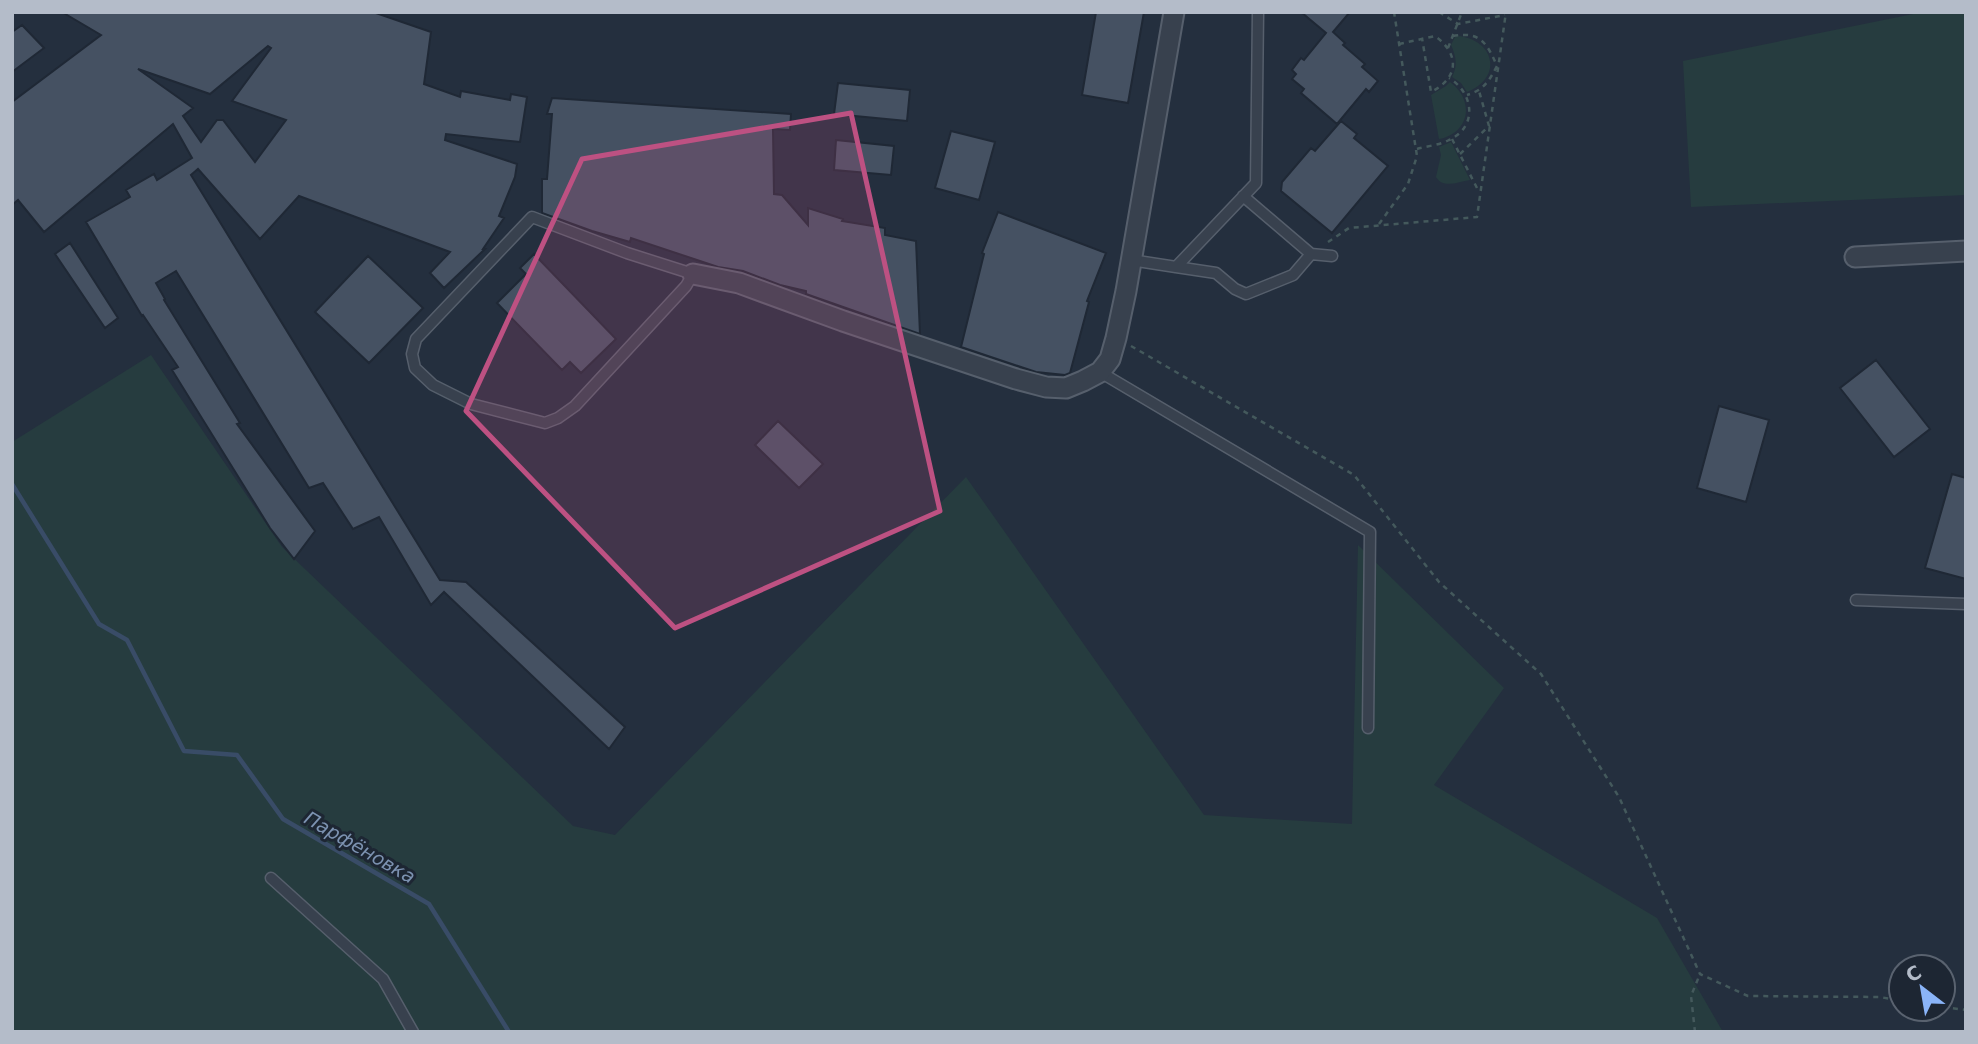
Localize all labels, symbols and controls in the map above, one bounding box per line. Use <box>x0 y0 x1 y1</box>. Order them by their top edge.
water label: Парфёновка <box>301 806 419 888</box>
north arrow <box>1887 953 1957 1023</box>
text: С <box>1902 960 1925 986</box>

